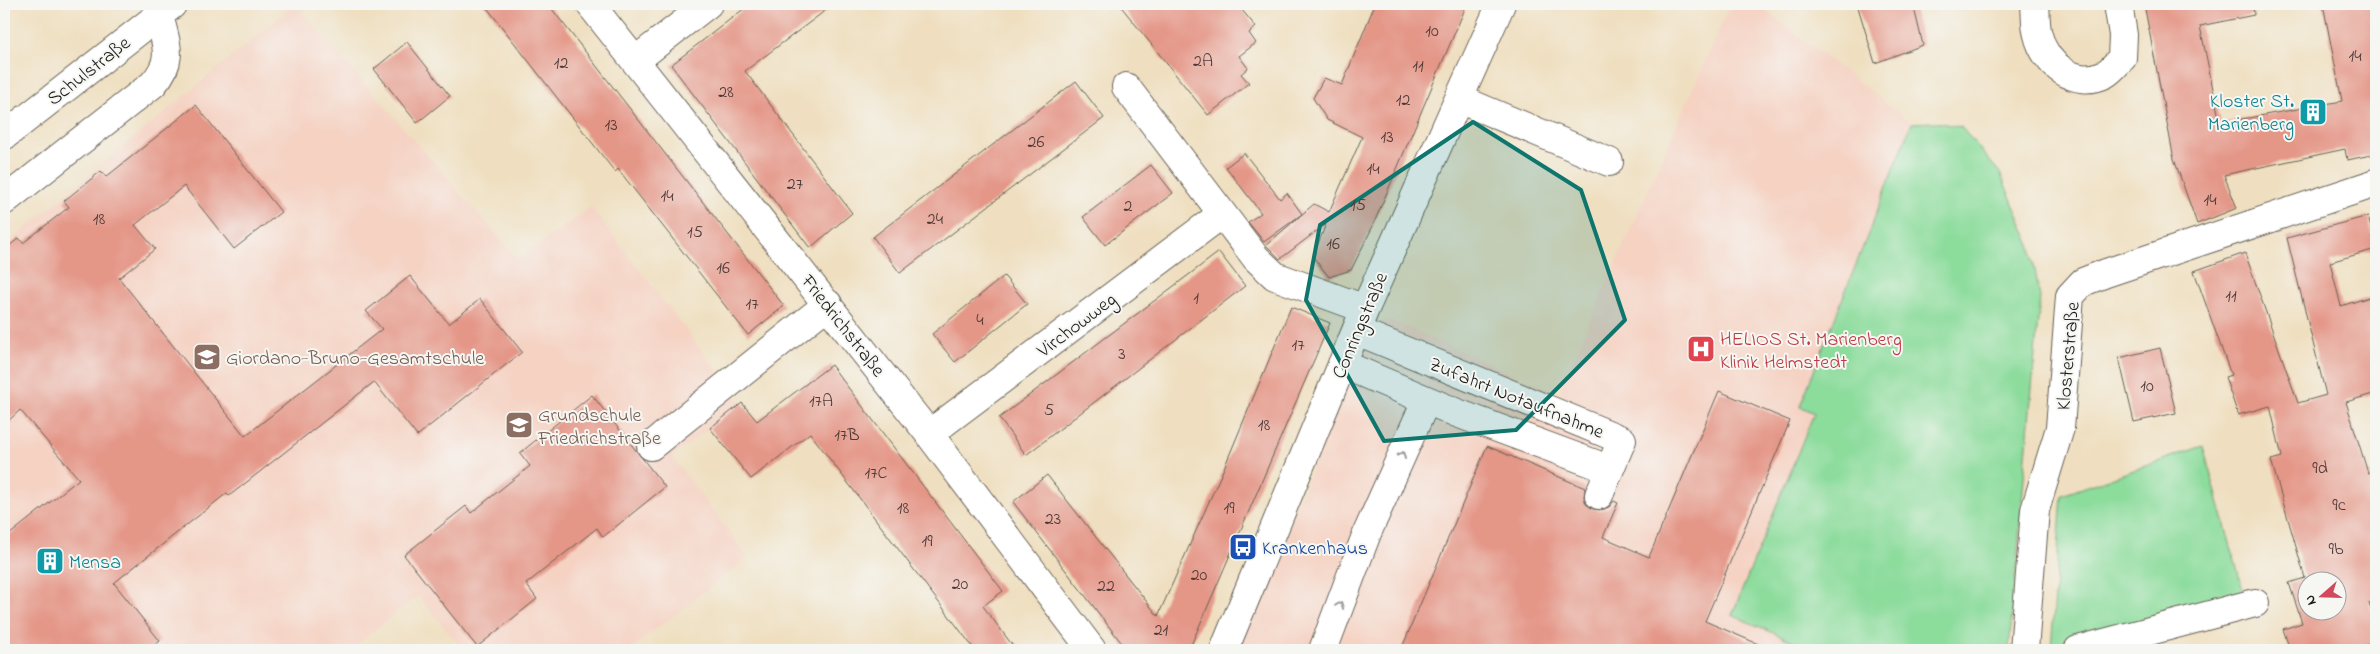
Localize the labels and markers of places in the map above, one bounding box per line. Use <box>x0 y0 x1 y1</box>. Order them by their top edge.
place label: Kloster St. Marienberg <box>2208 88 2294 141</box>
building icon: Kloster St. Marienberg <box>2298 97 2328 127</box>
place label: HELIOS St. Marienberg Klinik Helmstedt <box>1720 326 1902 378</box>
hospital icon: HELIOS St. Marienberg Klinik Helmstedt <box>1686 334 1716 364</box>
school or university icon: Giordano-Bruno-Gesamtschule <box>192 342 222 372</box>
place label: Giordano-Bruno-Gesamtschule <box>226 345 484 374</box>
place label: Grundschule Friedrichstraße <box>537 402 661 454</box>
school or university icon: Grundschule Friedrichstraße <box>504 410 534 440</box>
bus stop icon: Krankenhaus <box>1228 532 1258 562</box>
place label: Krankenhaus <box>1262 535 1368 564</box>
building icon: Mensa <box>35 546 65 576</box>
place label: Mensa <box>69 549 121 578</box>

